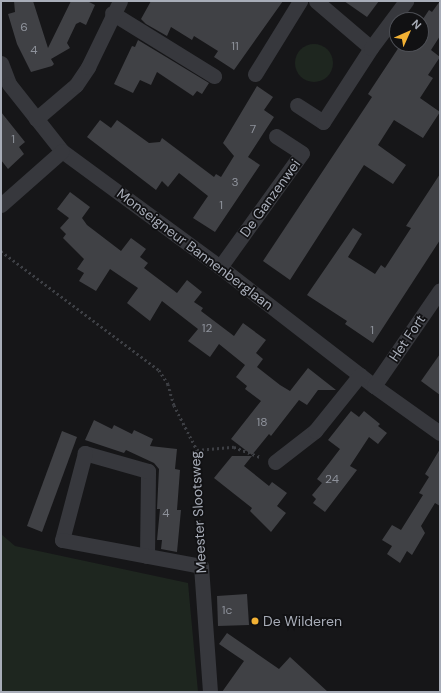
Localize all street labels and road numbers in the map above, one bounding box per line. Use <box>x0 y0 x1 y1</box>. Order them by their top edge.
street label: De Ganzenwei <box>236 156 304 240</box>
street label: Monseigneur Bannenberglaan <box>114 185 276 313</box>
street label: Het Fort <box>385 311 429 365</box>
street label: Meester Slootsweg <box>186 450 210 574</box>

